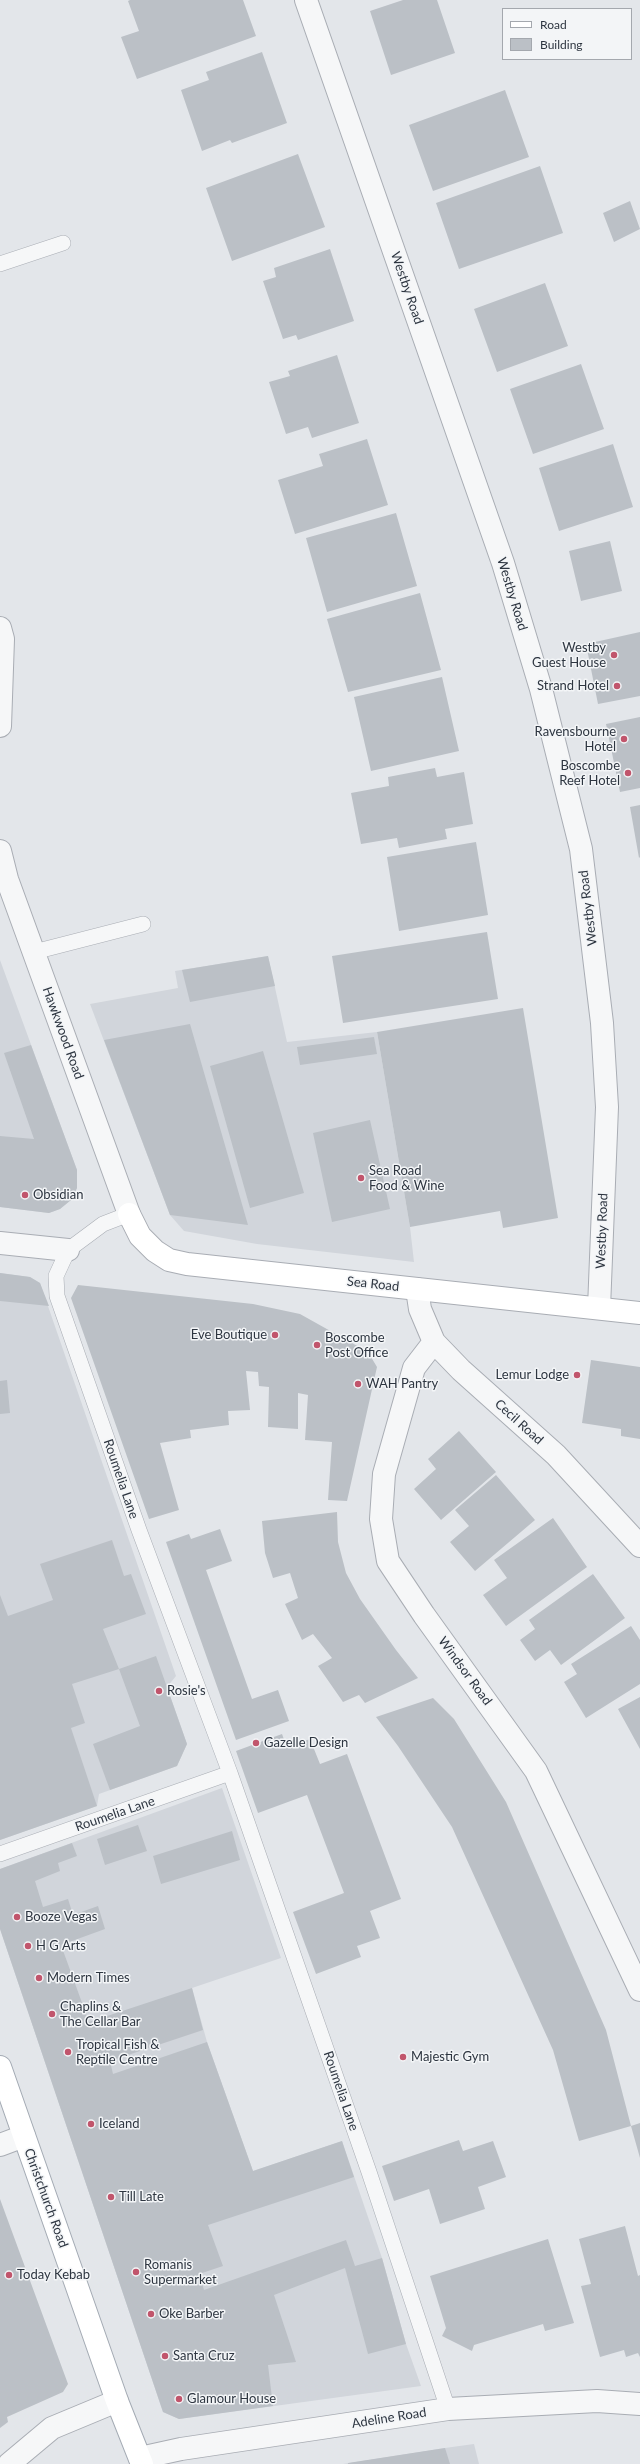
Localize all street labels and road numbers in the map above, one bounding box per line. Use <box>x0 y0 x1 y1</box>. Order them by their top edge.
street label: Westby Road <box>387 250 427 326</box>
street label: Westby Road <box>493 555 531 633</box>
street label: Westby Road <box>576 869 600 947</box>
street label: Hawkwood Road <box>39 985 87 1081</box>
street label: Westby Road <box>593 1193 611 1269</box>
street label: Sea Road <box>346 1273 400 1295</box>
street label: Cecil Road <box>491 1396 547 1448</box>
street label: Roumelia Lane <box>100 1437 142 1521</box>
street label: Windsor Road <box>435 1634 495 1708</box>
street label: Roumelia Lane <box>73 1793 157 1835</box>
street label: Roumelia Lane <box>320 2049 362 2133</box>
street label: Christchurch Road <box>21 2146 71 2250</box>
street label: Adeline Road <box>351 2404 427 2432</box>

